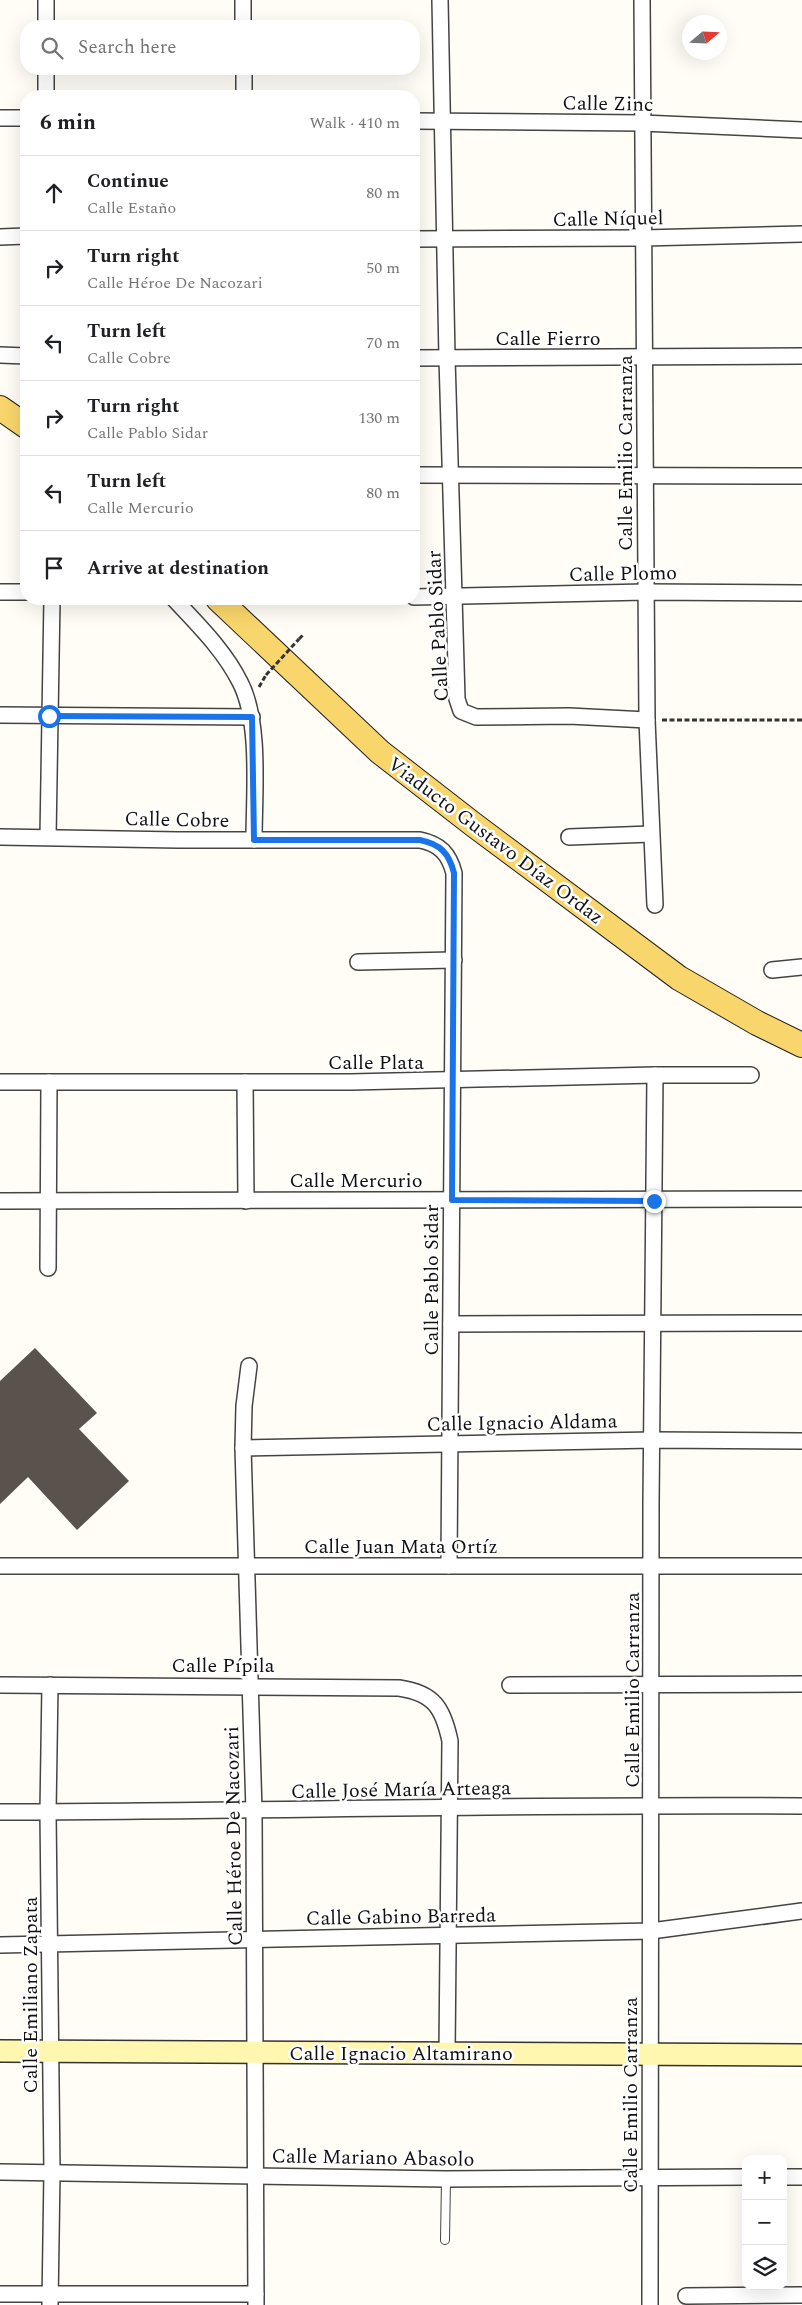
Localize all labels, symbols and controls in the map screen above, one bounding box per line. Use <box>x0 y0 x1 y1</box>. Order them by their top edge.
north arrow <box>682 15 727 60</box>
search box <box>20 20 420 75</box>
text: Search here <box>78 33 177 62</box>
icon: search <box>38 34 66 62</box>
street label: Calle Zinc <box>562 88 654 120</box>
text: 6 min <box>40 107 96 139</box>
text: Walk · 410 m <box>309 111 400 135</box>
text: Continue <box>87 167 169 196</box>
icon: ahead <box>40 179 68 207</box>
text: 80 m <box>366 181 400 205</box>
text: Calle Estaño <box>87 196 176 220</box>
street label: Calle Níquel <box>552 203 664 235</box>
text: Turn right <box>87 242 180 271</box>
icon: right <box>40 254 68 282</box>
text: 50 m <box>366 256 400 280</box>
text: Calle Héroe De Nacozari <box>87 271 263 295</box>
text: Turn left <box>87 317 166 346</box>
street label: Calle Fierro <box>495 324 601 354</box>
icon: left <box>40 329 68 357</box>
text: 70 m <box>366 331 400 355</box>
text: Calle Cobre <box>87 346 171 370</box>
street label: Calle Emilio Carranza <box>611 355 641 551</box>
text: Turn right <box>87 392 180 421</box>
icon: right <box>40 404 68 432</box>
text: 130 m <box>358 406 400 430</box>
text: Calle Pablo Sidar <box>87 421 208 445</box>
text: Turn left <box>87 467 166 496</box>
icon: left <box>40 479 68 507</box>
text: 80 m <box>366 481 400 505</box>
text: Calle Mercurio <box>87 496 194 520</box>
street label: Calle Pablo Sidar <box>419 550 457 702</box>
icon: arrive <box>40 554 68 582</box>
text: Arrive at destination <box>87 554 269 583</box>
street label: Calle Plomo <box>569 558 677 590</box>
route start <box>38 705 61 728</box>
street label: Viaducto Gustavo Díaz Ordaz <box>381 750 610 932</box>
street label: Calle Cobre <box>124 804 230 836</box>
street label: Calle Plata <box>328 1048 424 1078</box>
street label: Calle Mercurio <box>289 1166 423 1196</box>
route end <box>643 1190 666 1213</box>
street label: Calle Pablo Sidar <box>417 1204 447 1356</box>
street label: Calle Ignacio Aldama <box>426 1406 618 1440</box>
street label: Calle Juan Mata Ortíz <box>304 1532 498 1562</box>
street label: Calle Emilio Carranza <box>618 1592 648 1788</box>
street label: Calle Pípila <box>172 1651 275 1681</box>
street label: Calle Héroe De Nacozari <box>217 1726 251 1946</box>
street label: Calle José María Arteaga <box>291 1773 512 1807</box>
street label: Calle Emiliano Zapata <box>16 1896 46 2094</box>
street label: Calle Gabino Barreda <box>306 1900 497 1934</box>
street label: Calle Emilio Carranza <box>616 1997 646 2193</box>
street label: Calle Ignacio Altamirano <box>289 2039 513 2069</box>
street label: Calle Mariano Abasolo <box>271 2141 475 2175</box>
map controls <box>742 2155 787 2290</box>
button: + <box>742 2155 787 2200</box>
button: − <box>742 2200 787 2245</box>
button: layers <box>742 2245 787 2290</box>

